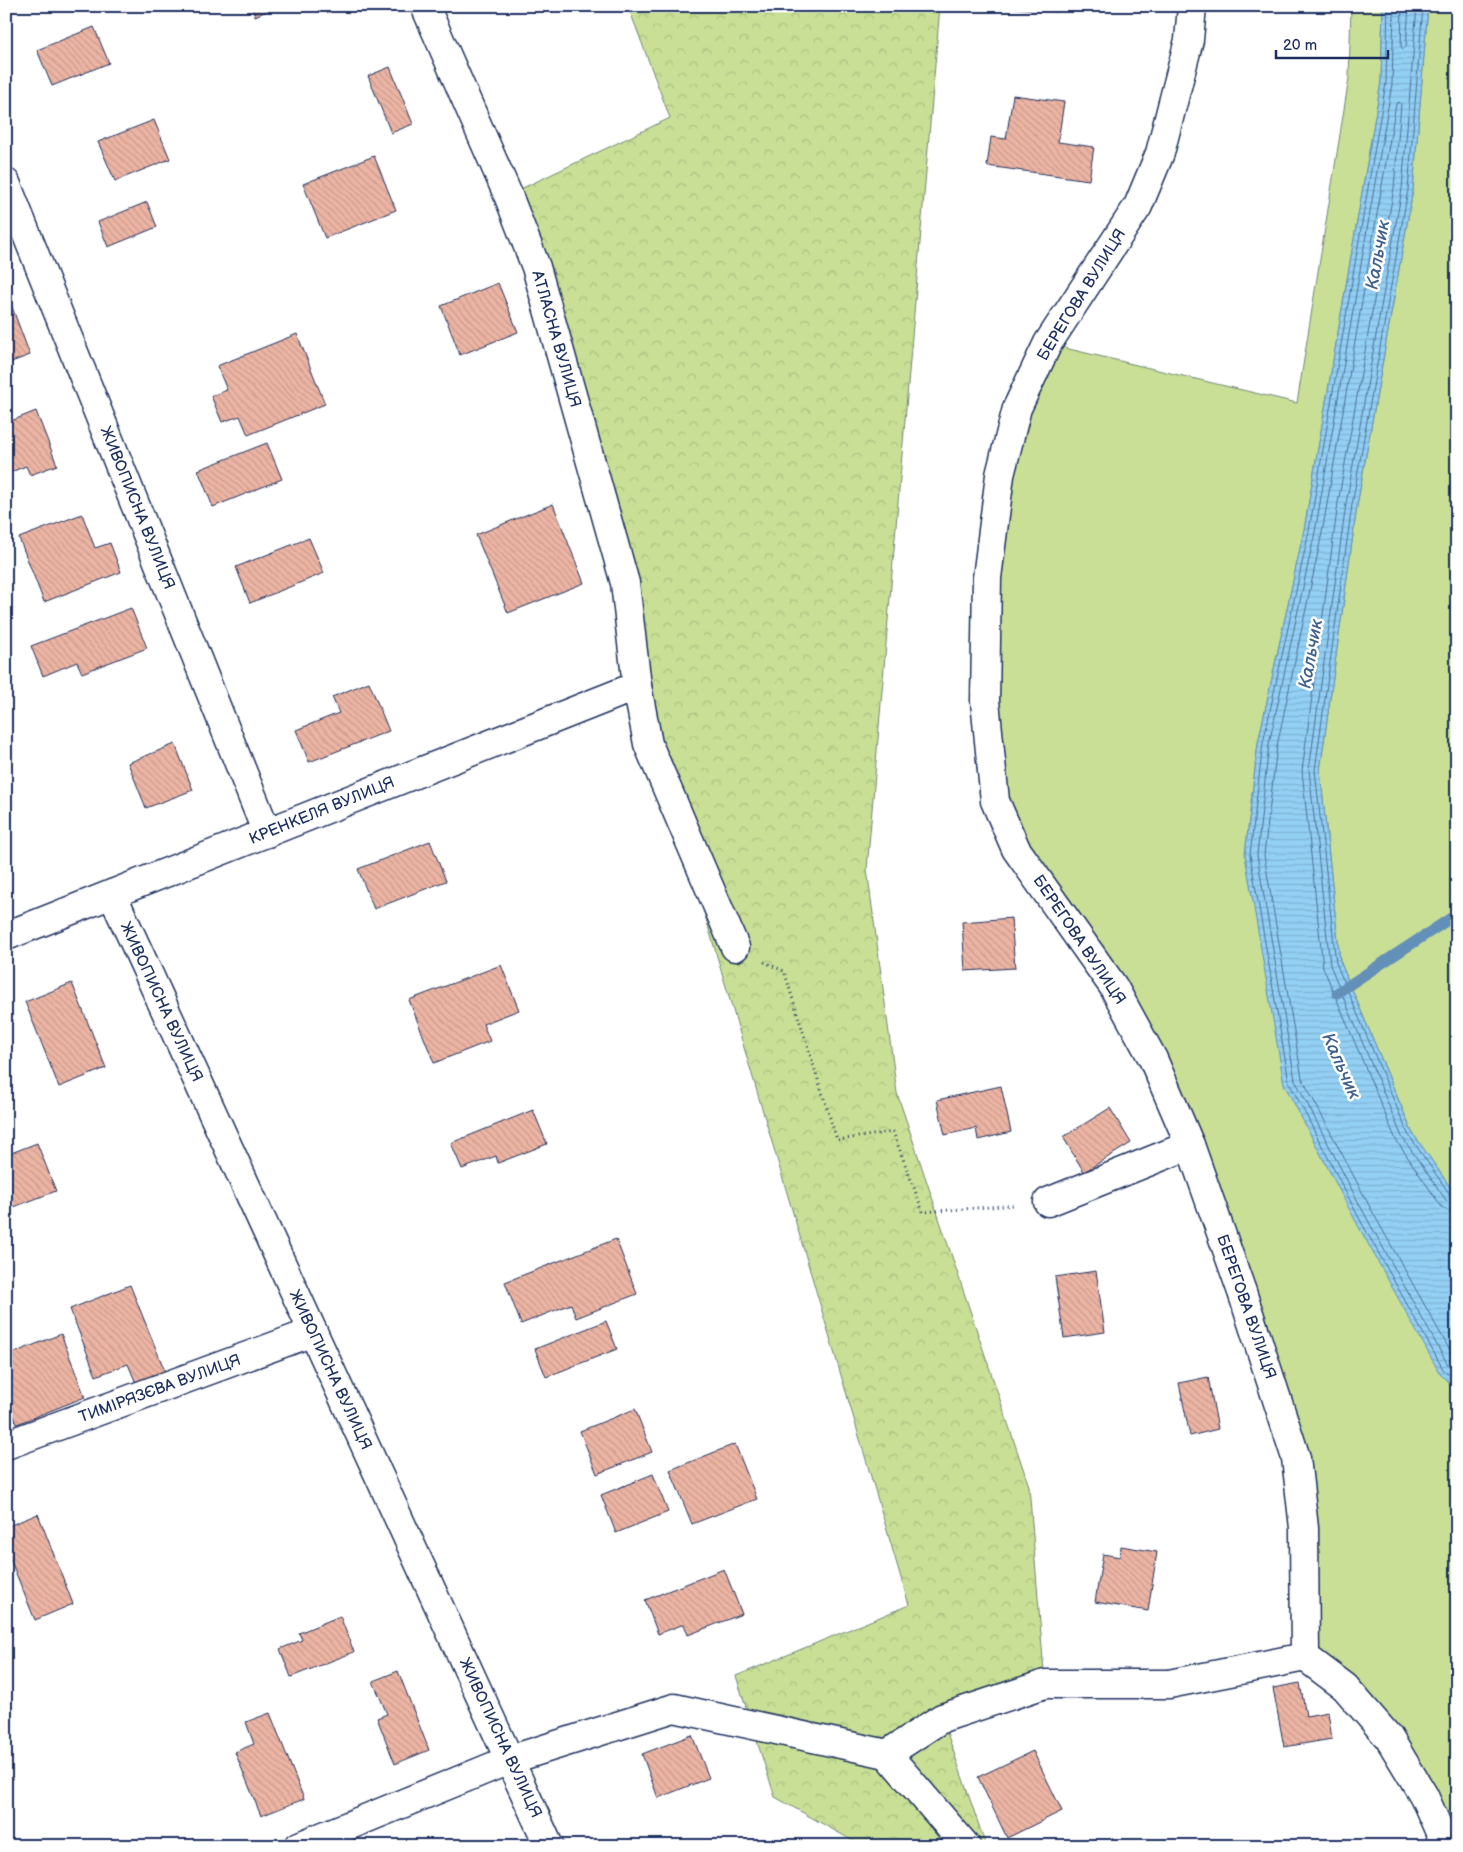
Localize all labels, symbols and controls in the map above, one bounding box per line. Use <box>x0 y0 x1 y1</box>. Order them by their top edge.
scale bar <box>1276 28 1388 60</box>
text: 20 m <box>1283 36 1317 55</box>
water label: Кальчик <box>1362 218 1395 291</box>
street label: БЕРЕГОВА ВУЛИЦЯ <box>1034 226 1130 364</box>
street label: АТЛАСНА ВУЛИЦЯ <box>527 267 585 410</box>
street label: ЖИВОПИСНА ВУЛИЦЯ <box>96 424 178 592</box>
water label: Кальчик <box>1295 617 1328 690</box>
street label: КРЕНКЕЛЯ ВУЛИЦЯ <box>246 773 398 849</box>
street label: БЕРЕГОВА ВУЛИЦЯ <box>1029 872 1129 1008</box>
street label: ЖИВОПИСНА ВУЛИЦЯ <box>116 919 206 1085</box>
water label: Кальчик <box>1317 1030 1365 1103</box>
street label: БЕРЕГОВА ВУЛИЦЯ <box>1212 1232 1280 1382</box>
street label: ЖИВОПИСНА ВУЛИЦЯ <box>285 1287 375 1453</box>
street label: ТИМІРЯЗЄВА ВУЛИЦЯ <box>76 1351 244 1427</box>
street label: ЖИВОПИСНА ВУЛИЦЯ <box>455 1655 545 1821</box>

